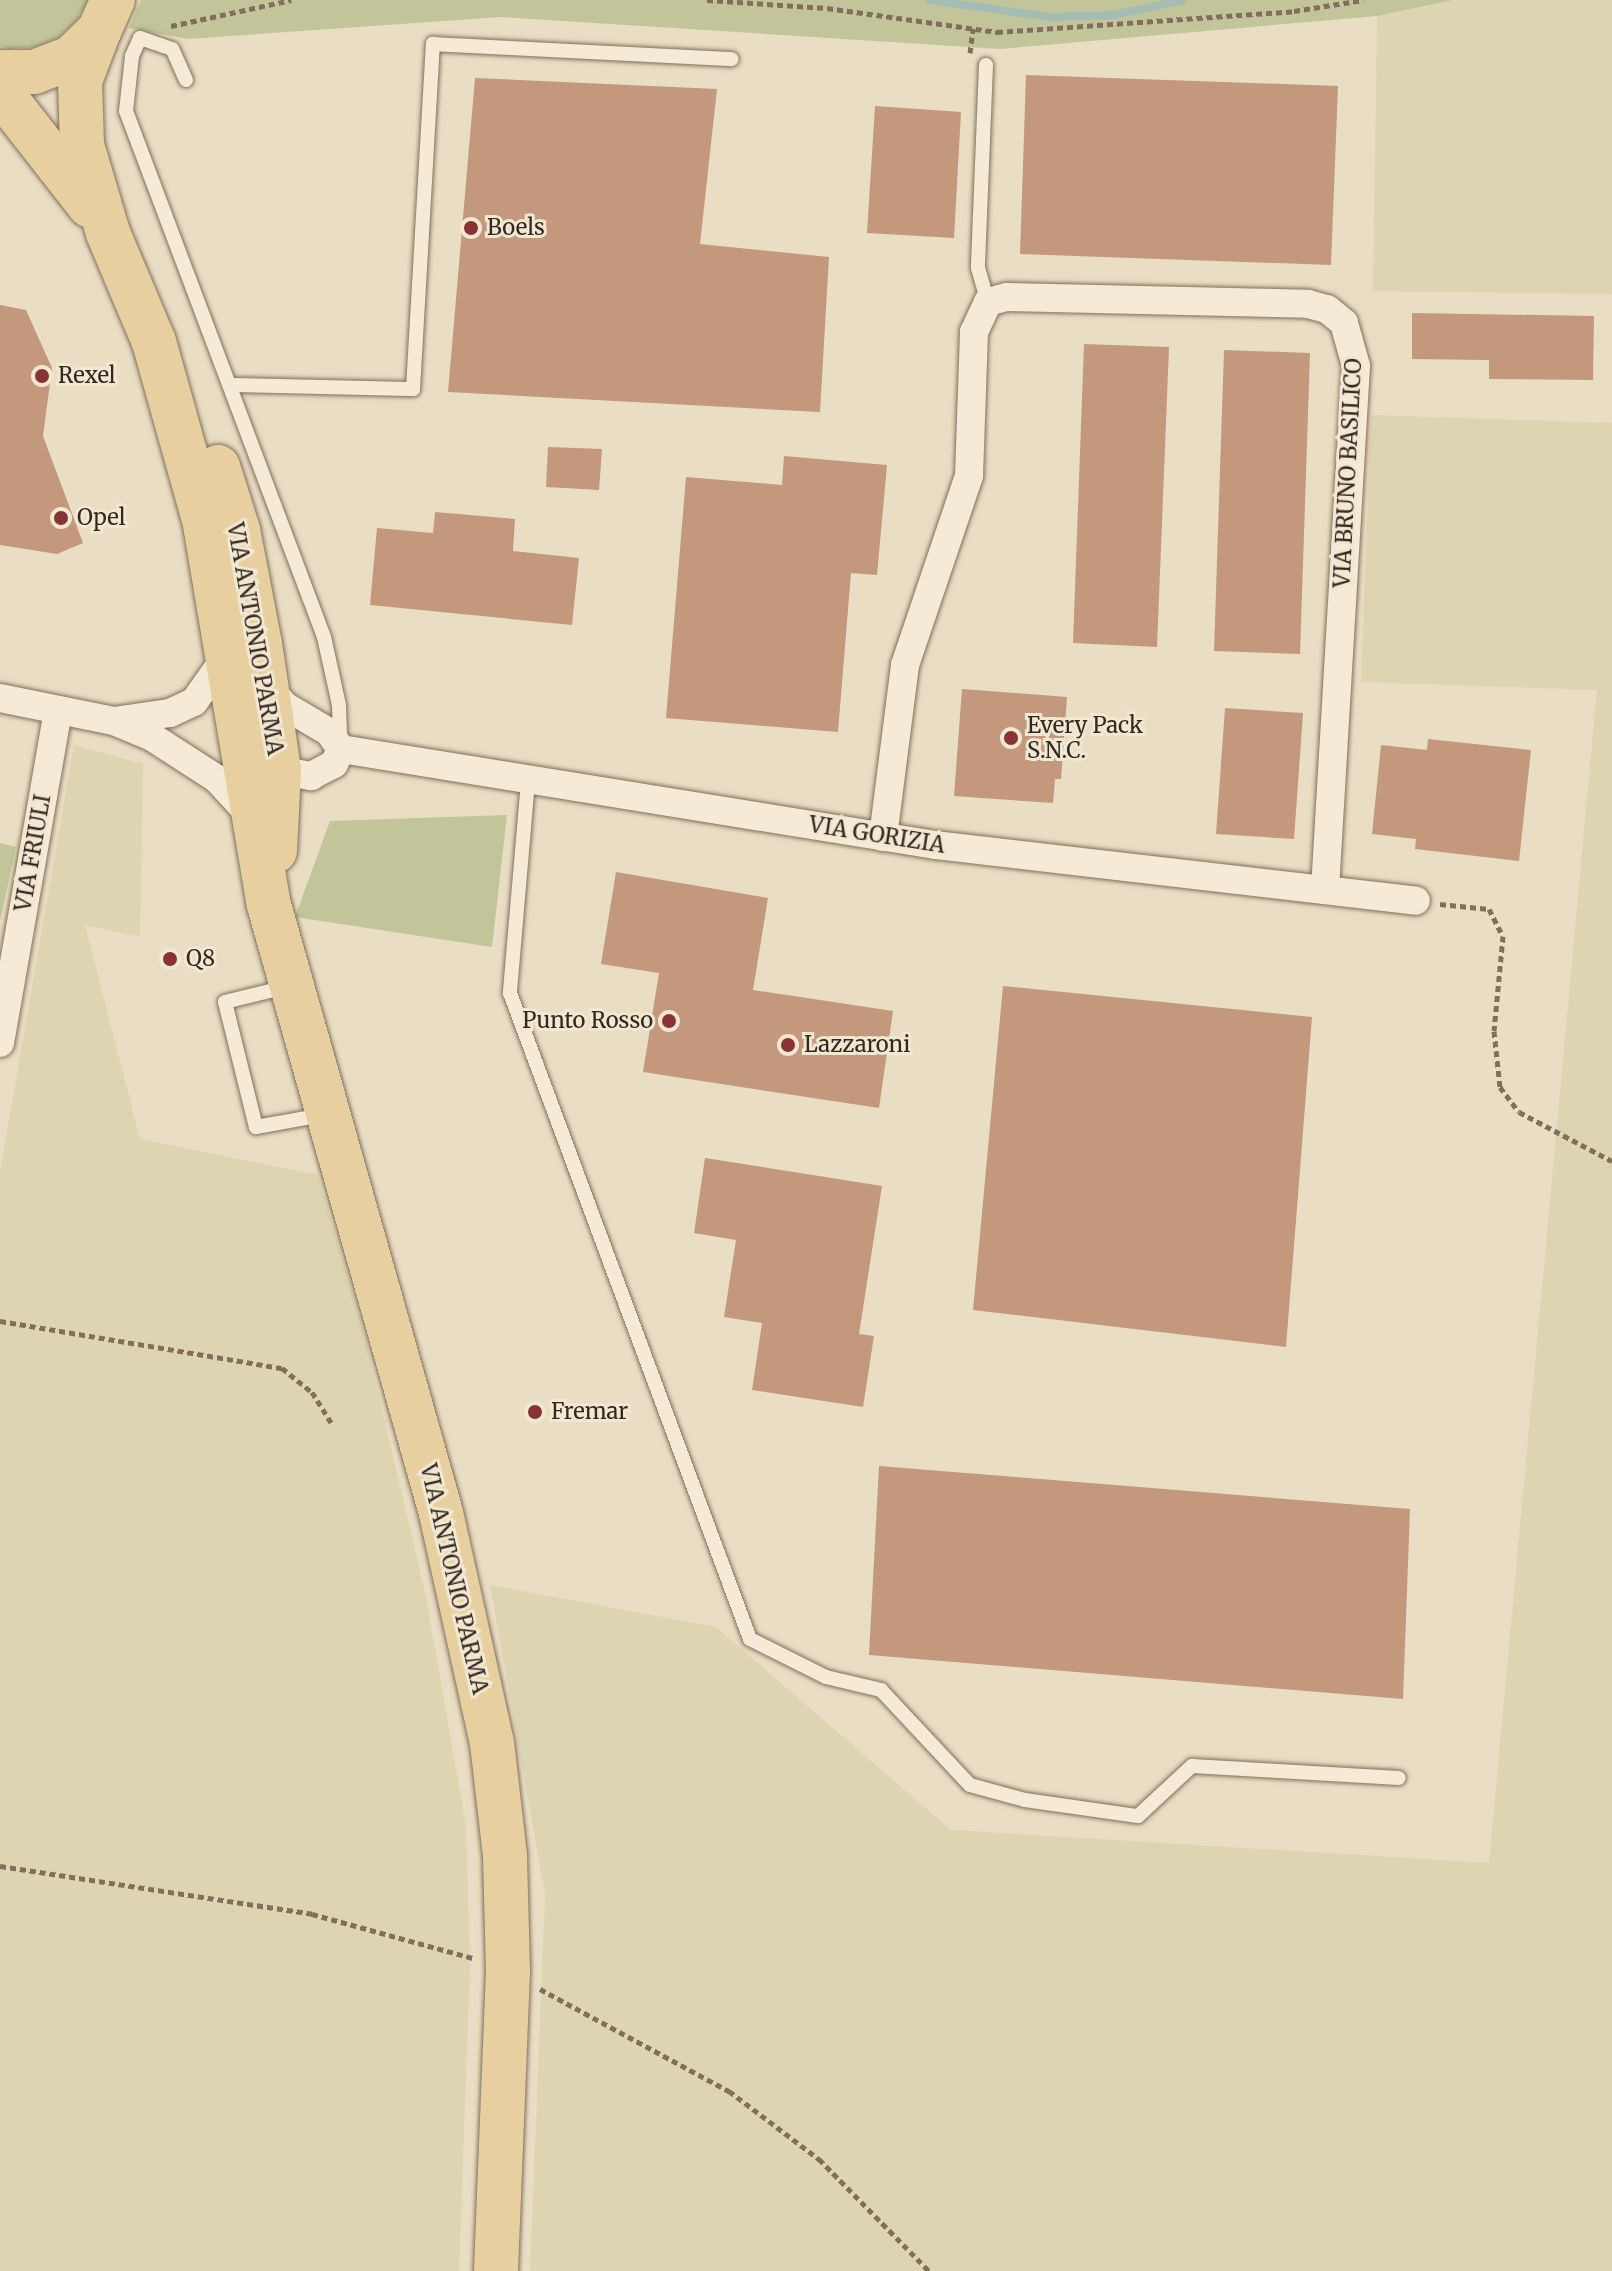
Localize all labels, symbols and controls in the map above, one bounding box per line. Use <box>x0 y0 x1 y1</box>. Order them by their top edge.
place label: Boels <box>487 215 545 241</box>
marker: Boels <box>462 219 480 237</box>
street label: VIA BRUNO BASILICO <box>1329 358 1367 588</box>
place label: Rexel <box>58 363 116 389</box>
marker: Rexel <box>33 367 51 385</box>
place label: Opel <box>77 505 126 531</box>
marker: Opel <box>52 509 70 527</box>
street label: VIA ANTONIO PARMA <box>222 521 288 757</box>
place label: Every Pack S.N.C. <box>1027 712 1143 764</box>
marker: Every Pack S.N.C. <box>1002 729 1020 747</box>
street label: VIA FRIULI <box>10 792 56 914</box>
street label: VIA GORIZIA <box>807 811 947 859</box>
place label: Q8 <box>186 946 215 972</box>
marker: Q8 <box>161 950 179 968</box>
place label: Punto Rosso <box>522 1008 653 1034</box>
marker: Punto Rosso <box>660 1012 678 1030</box>
place label: Lazzaroni <box>804 1032 910 1058</box>
marker: Lazzaroni <box>779 1036 797 1054</box>
place label: Fremar <box>551 1399 628 1425</box>
marker: Fremar <box>526 1403 544 1421</box>
street label: VIA ANTONIO PARMA <box>415 1461 493 1697</box>

